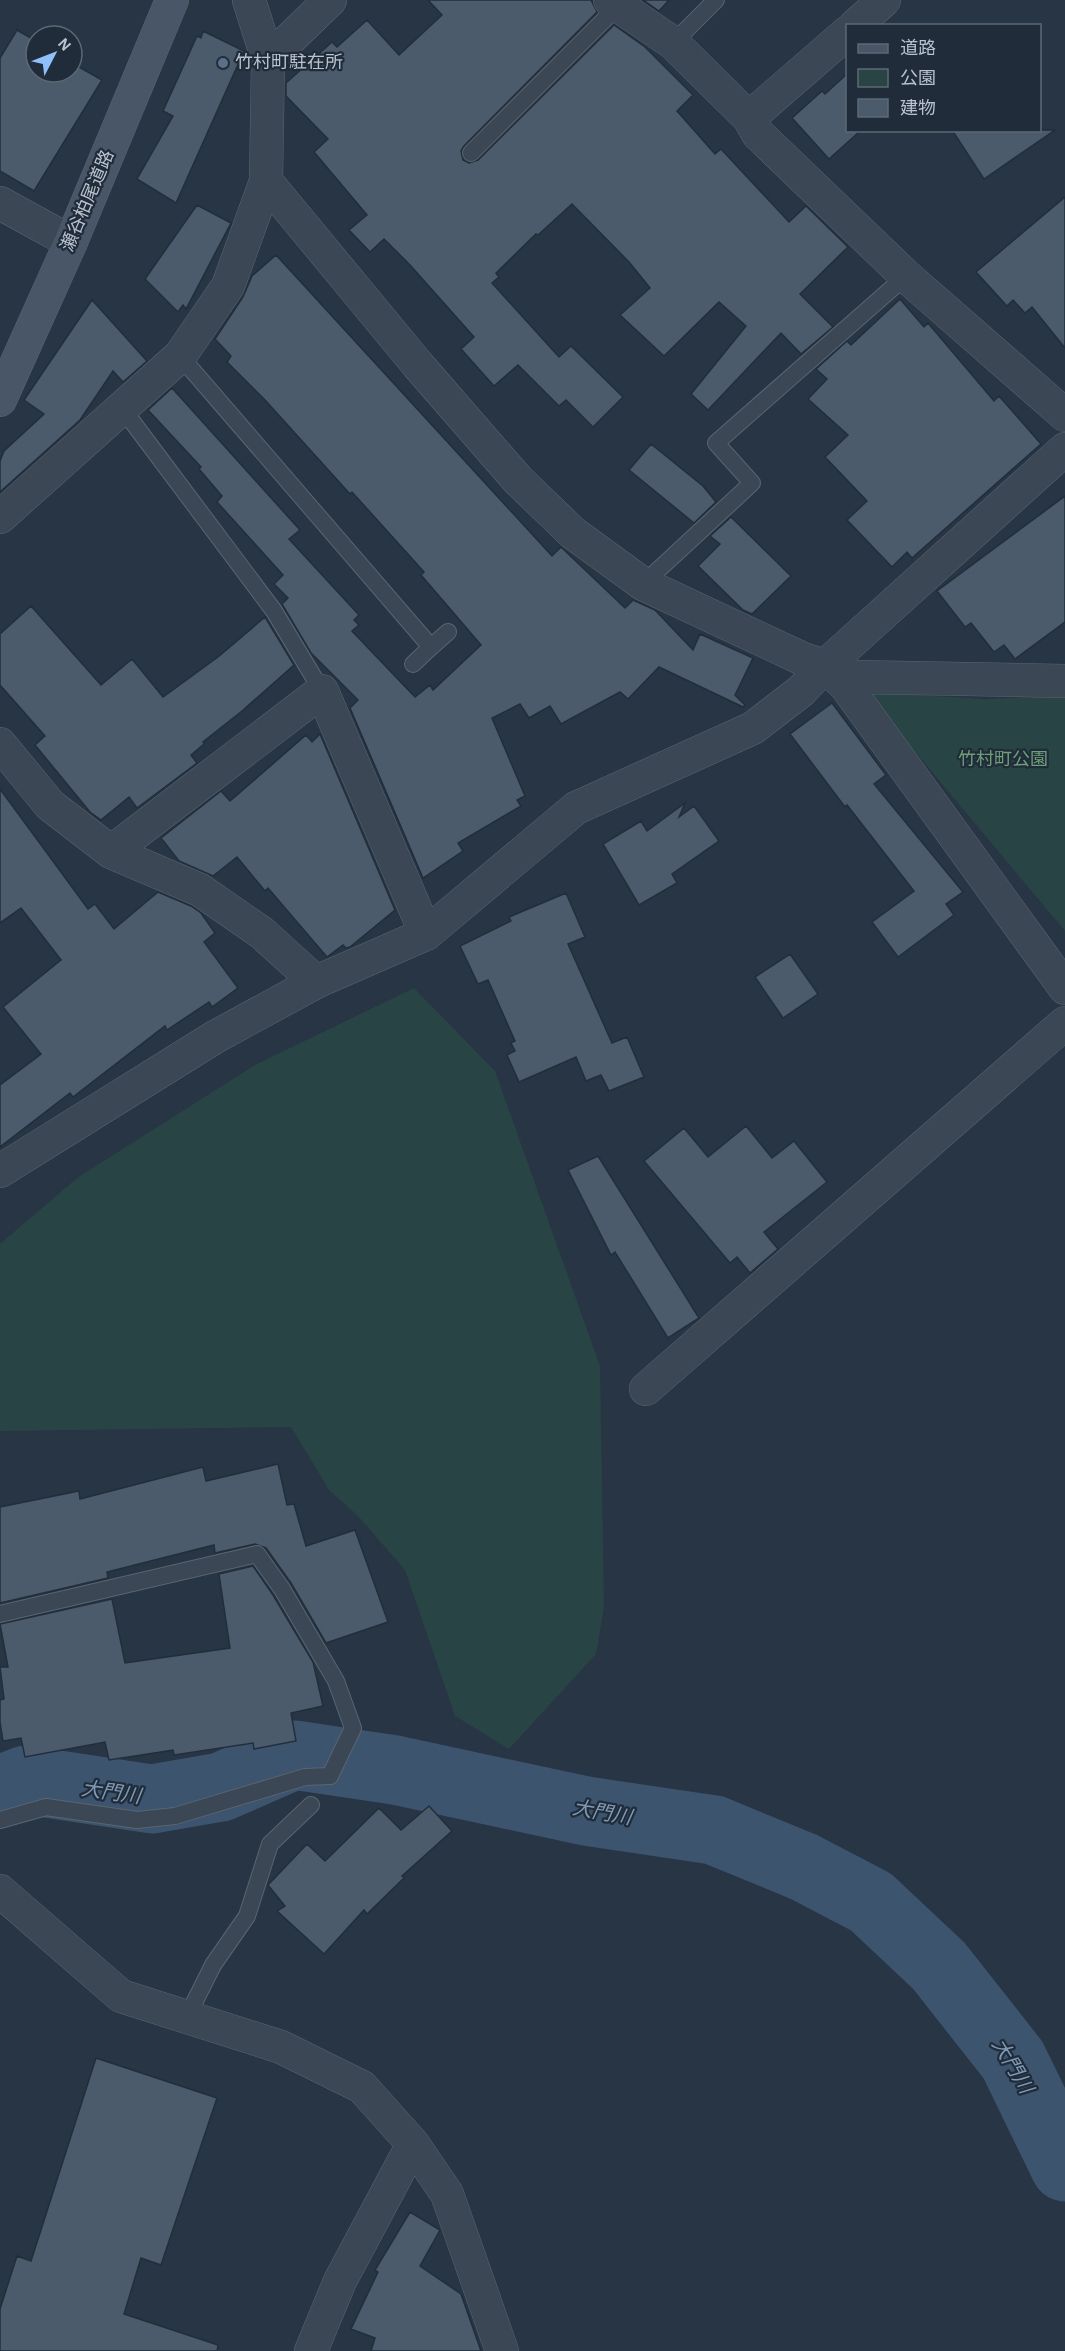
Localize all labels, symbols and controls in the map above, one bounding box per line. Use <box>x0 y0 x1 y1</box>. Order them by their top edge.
north arrow <box>24 24 84 84</box>
legend <box>846 24 1041 132</box>
text: N <box>55 35 74 54</box>
text: 道路 <box>900 38 936 58</box>
place label: 竹村町駐在所 <box>235 52 343 72</box>
marker: 竹村町駐在所 <box>216 56 230 70</box>
text: 公園 <box>900 69 936 88</box>
text: 建物 <box>900 98 936 118</box>
street label: 瀬谷柏尾道路 <box>57 147 117 254</box>
park label: 竹村町公園 <box>958 749 1048 769</box>
water label: 大門川 <box>80 1778 144 1807</box>
water label: 大門川 <box>571 1797 635 1828</box>
water label: 大門川 <box>988 2035 1038 2099</box>

